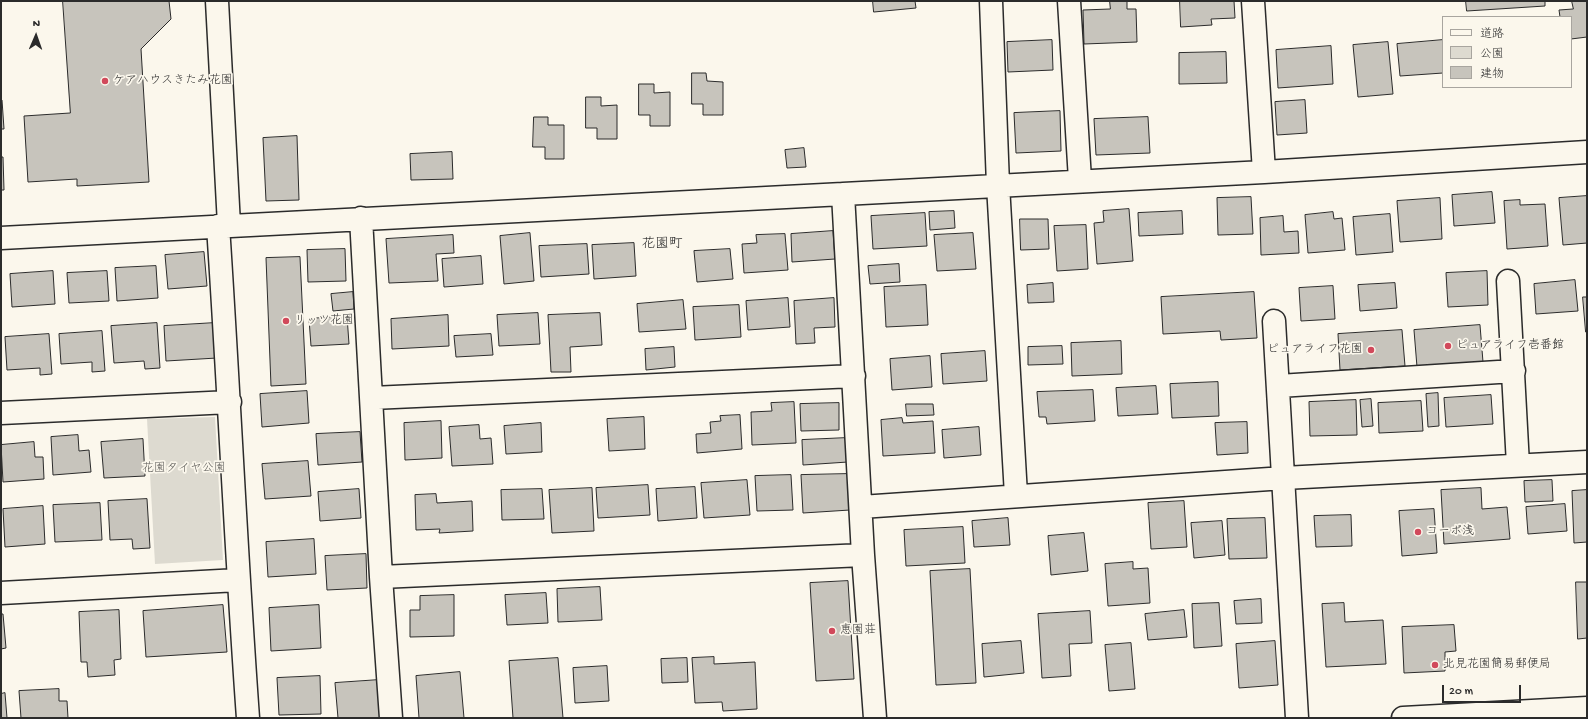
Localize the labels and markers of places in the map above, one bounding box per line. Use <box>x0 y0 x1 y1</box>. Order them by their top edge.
place label: ケアハウスきたみ花園 <box>113 74 233 88</box>
marker: ケアハウスきたみ花園 <box>100 76 110 86</box>
place label: リッツ花園 <box>294 314 354 328</box>
marker: リッツ花園 <box>281 316 291 326</box>
place label: ピュアライフ壱番館 <box>1456 339 1564 353</box>
marker: ピュアライフ壱番館 <box>1443 341 1453 351</box>
place label: ピュアライフ花園 <box>1267 343 1363 357</box>
marker: ピュアライフ花園 <box>1366 345 1376 355</box>
place label: コーポ浅 <box>1426 525 1474 539</box>
marker: コーポ浅 <box>1413 527 1423 537</box>
place label: 恵園荘 <box>840 624 876 638</box>
marker: 恵園荘 <box>827 626 837 636</box>
place label: 北見花園簡易郵便局 <box>1443 658 1551 672</box>
marker: 北見花園簡易郵便局 <box>1430 660 1440 670</box>

